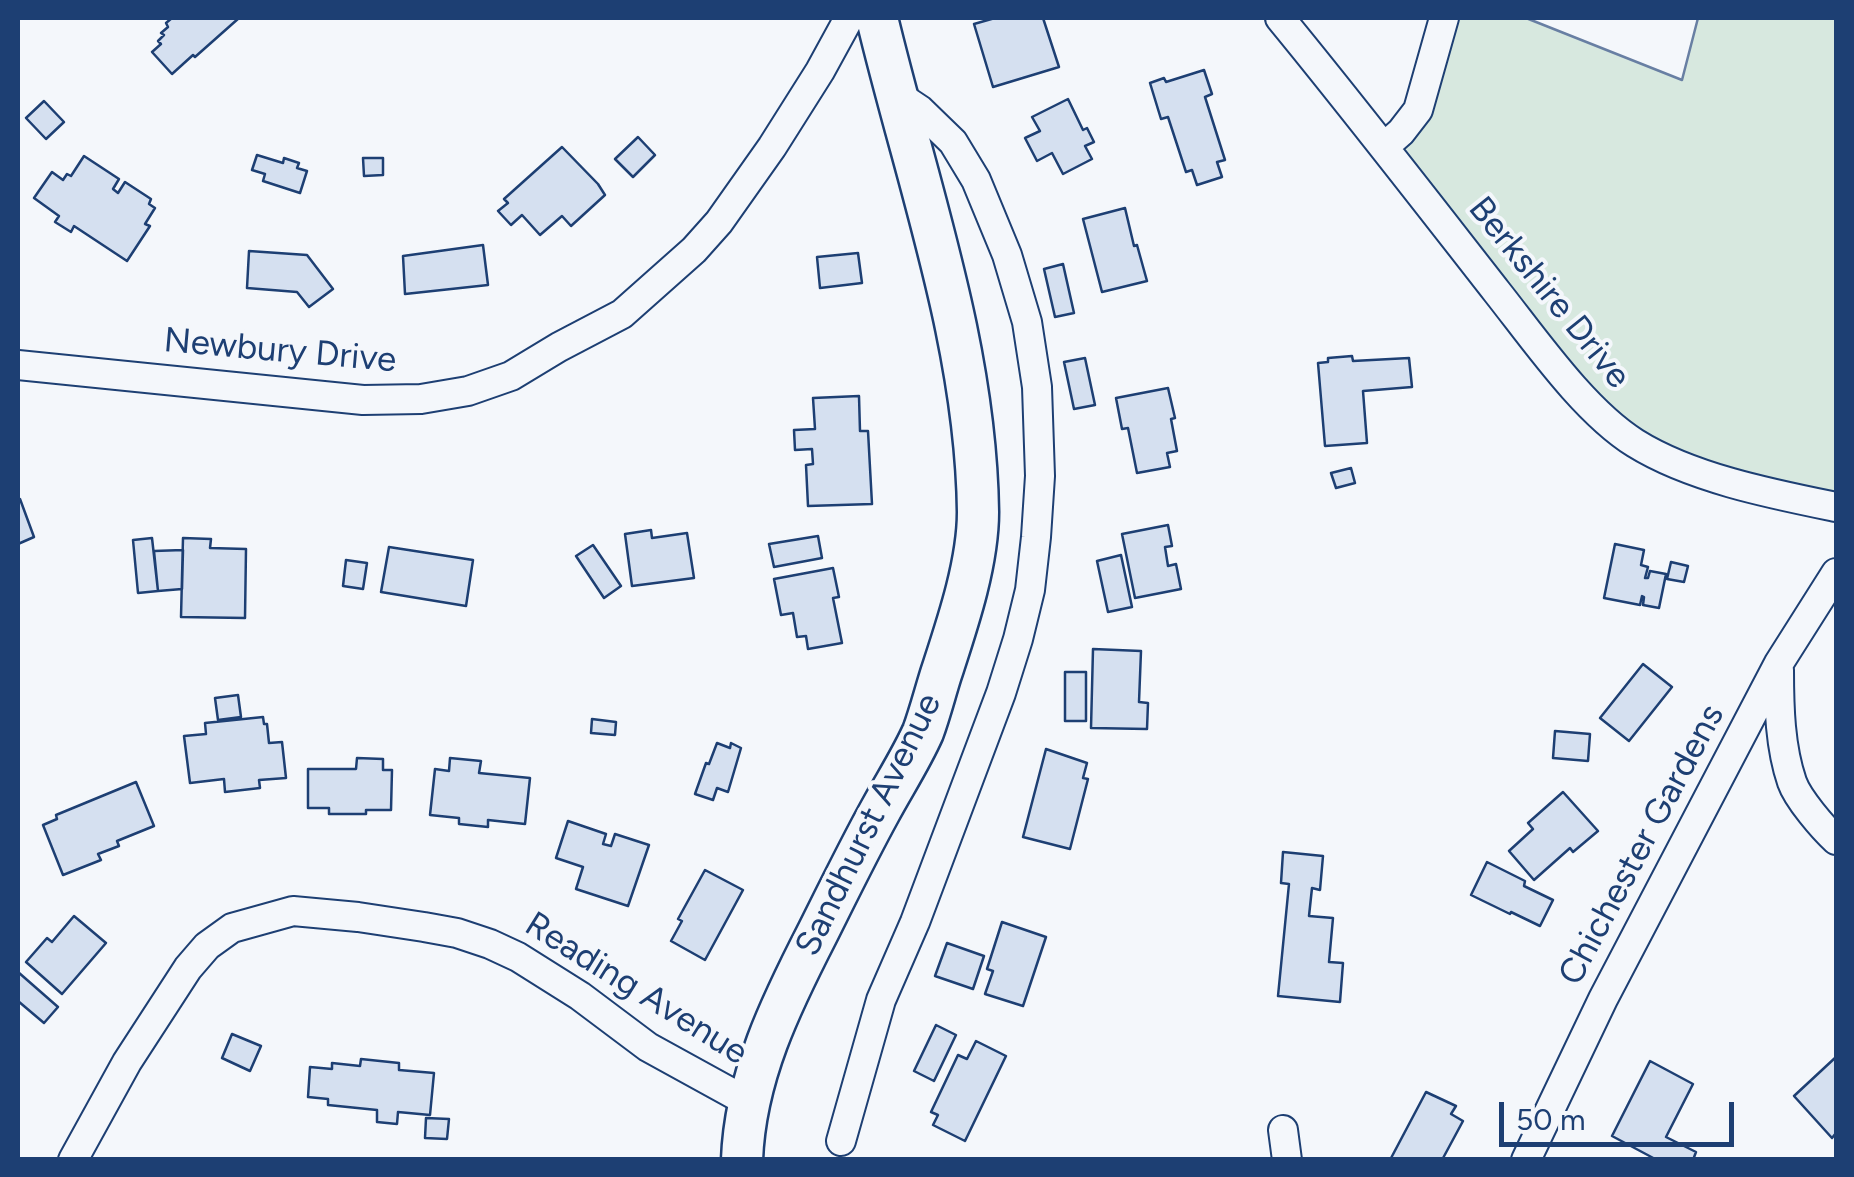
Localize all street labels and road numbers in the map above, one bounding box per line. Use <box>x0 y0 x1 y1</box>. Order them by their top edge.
street label: Berkshire Drive <box>1459 189 1639 397</box>
street label: Newbury Drive <box>162 320 398 382</box>
street label: Sandhurst Avenue <box>787 687 951 963</box>
street label: Chichester Gardens <box>1550 698 1734 992</box>
street label: Reading Avenue <box>517 904 755 1074</box>

